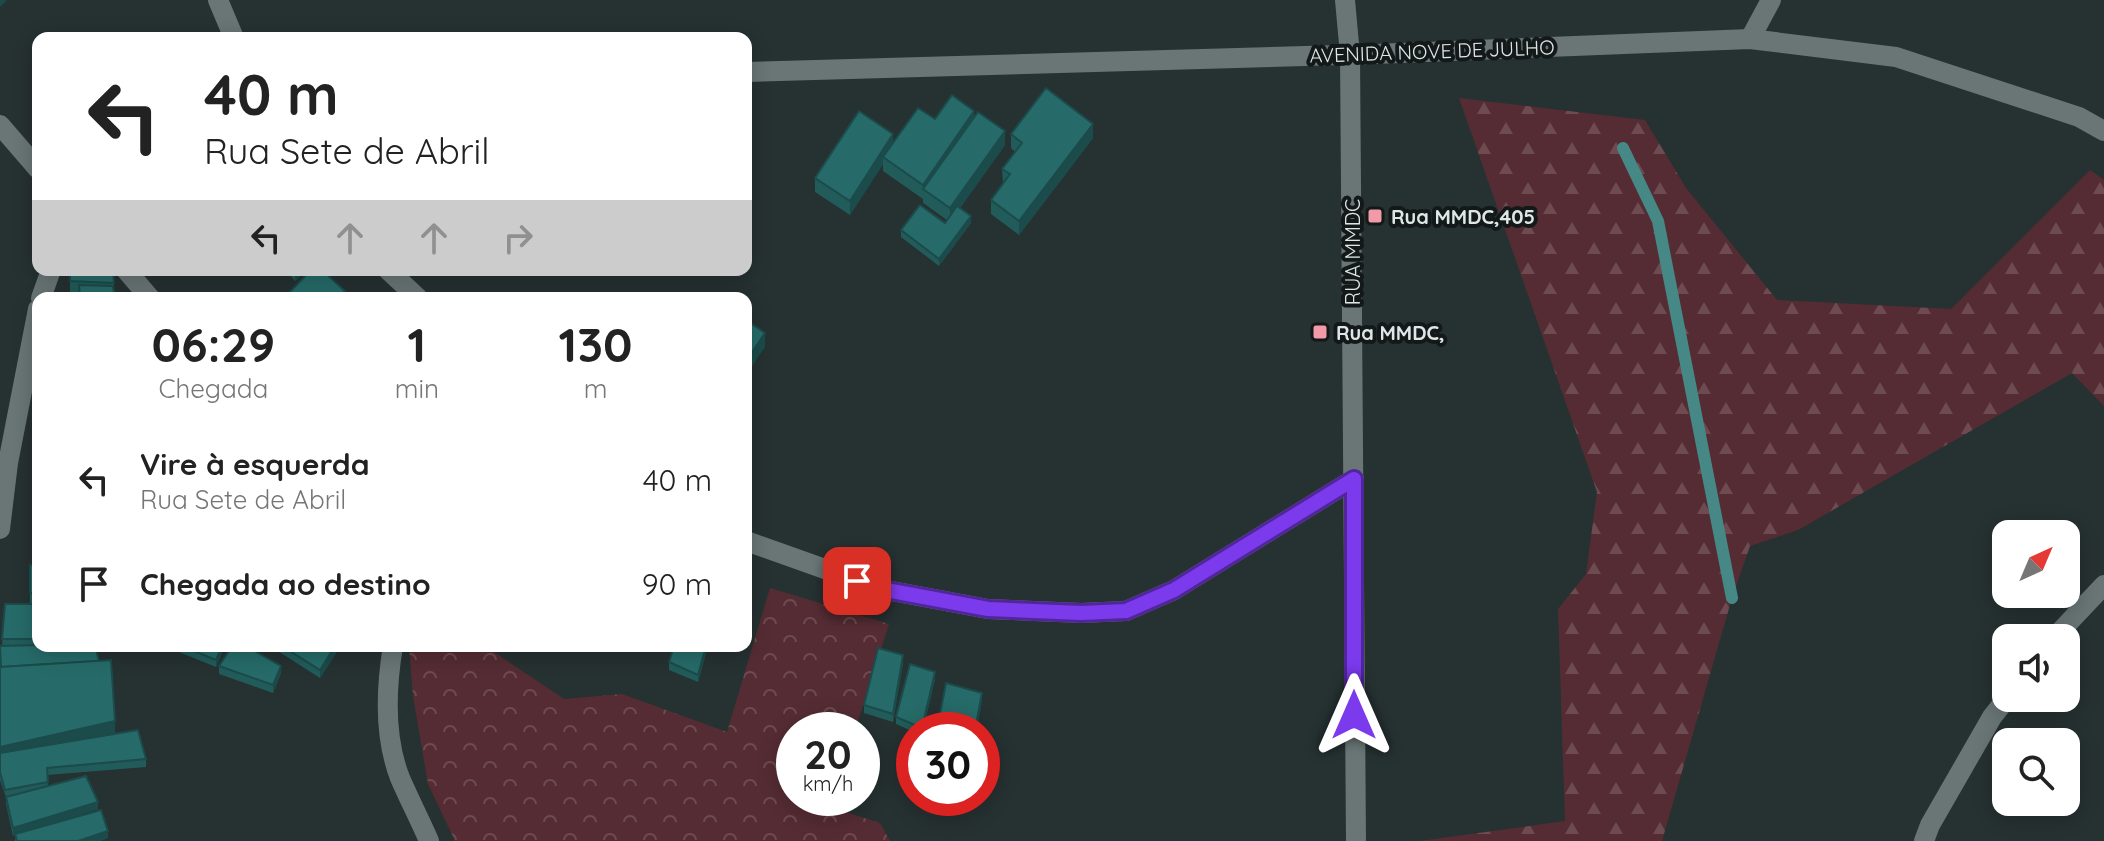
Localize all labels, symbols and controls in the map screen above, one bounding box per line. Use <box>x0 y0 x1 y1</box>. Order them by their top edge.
street label: AVENIDA NOVE DE JULHO <box>1309 34 1555 68</box>
text: 40 m <box>204 59 339 129</box>
icon: left <box>72 64 176 168</box>
text: Rua Sete de Abril <box>204 128 490 173</box>
street label: RUA MMDC <box>1340 199 1365 305</box>
place label: Rua MMDC,405 <box>1391 204 1535 229</box>
marker: Rua MMDC,405 <box>1366 207 1384 225</box>
icon: left <box>244 216 288 260</box>
icon: ahead <box>328 216 372 260</box>
icon: ahead <box>412 216 456 260</box>
icon: right <box>496 216 540 260</box>
text: 06:29 <box>152 314 275 374</box>
text: 1 <box>408 314 426 374</box>
text: 130 <box>559 314 632 374</box>
place label: Rua MMDC, <box>1336 320 1445 345</box>
marker: Rua MMDC, <box>1311 323 1329 341</box>
text: Chegada <box>159 372 268 405</box>
text: min <box>395 372 439 405</box>
text: m <box>584 372 607 405</box>
text: Vire à esquerda <box>140 445 369 483</box>
icon: left <box>72 458 116 502</box>
text: 40 m <box>643 461 712 499</box>
text: Rua Sete de Abril <box>140 483 346 516</box>
north arrow <box>1992 520 2080 608</box>
map controls <box>1992 520 2080 816</box>
pin <box>823 547 891 615</box>
icon: arrive <box>835 559 879 603</box>
icon: arrive <box>72 562 116 606</box>
text: Chegada ao destino <box>140 565 431 603</box>
text: 90 m <box>642 565 712 603</box>
button: sound <box>1992 624 2080 712</box>
position arrow <box>1312 673 1396 757</box>
speed limit sign: 30 <box>896 712 1000 816</box>
button: search <box>1992 728 2080 816</box>
text: 20 <box>804 729 852 779</box>
text: km/h <box>803 771 853 796</box>

